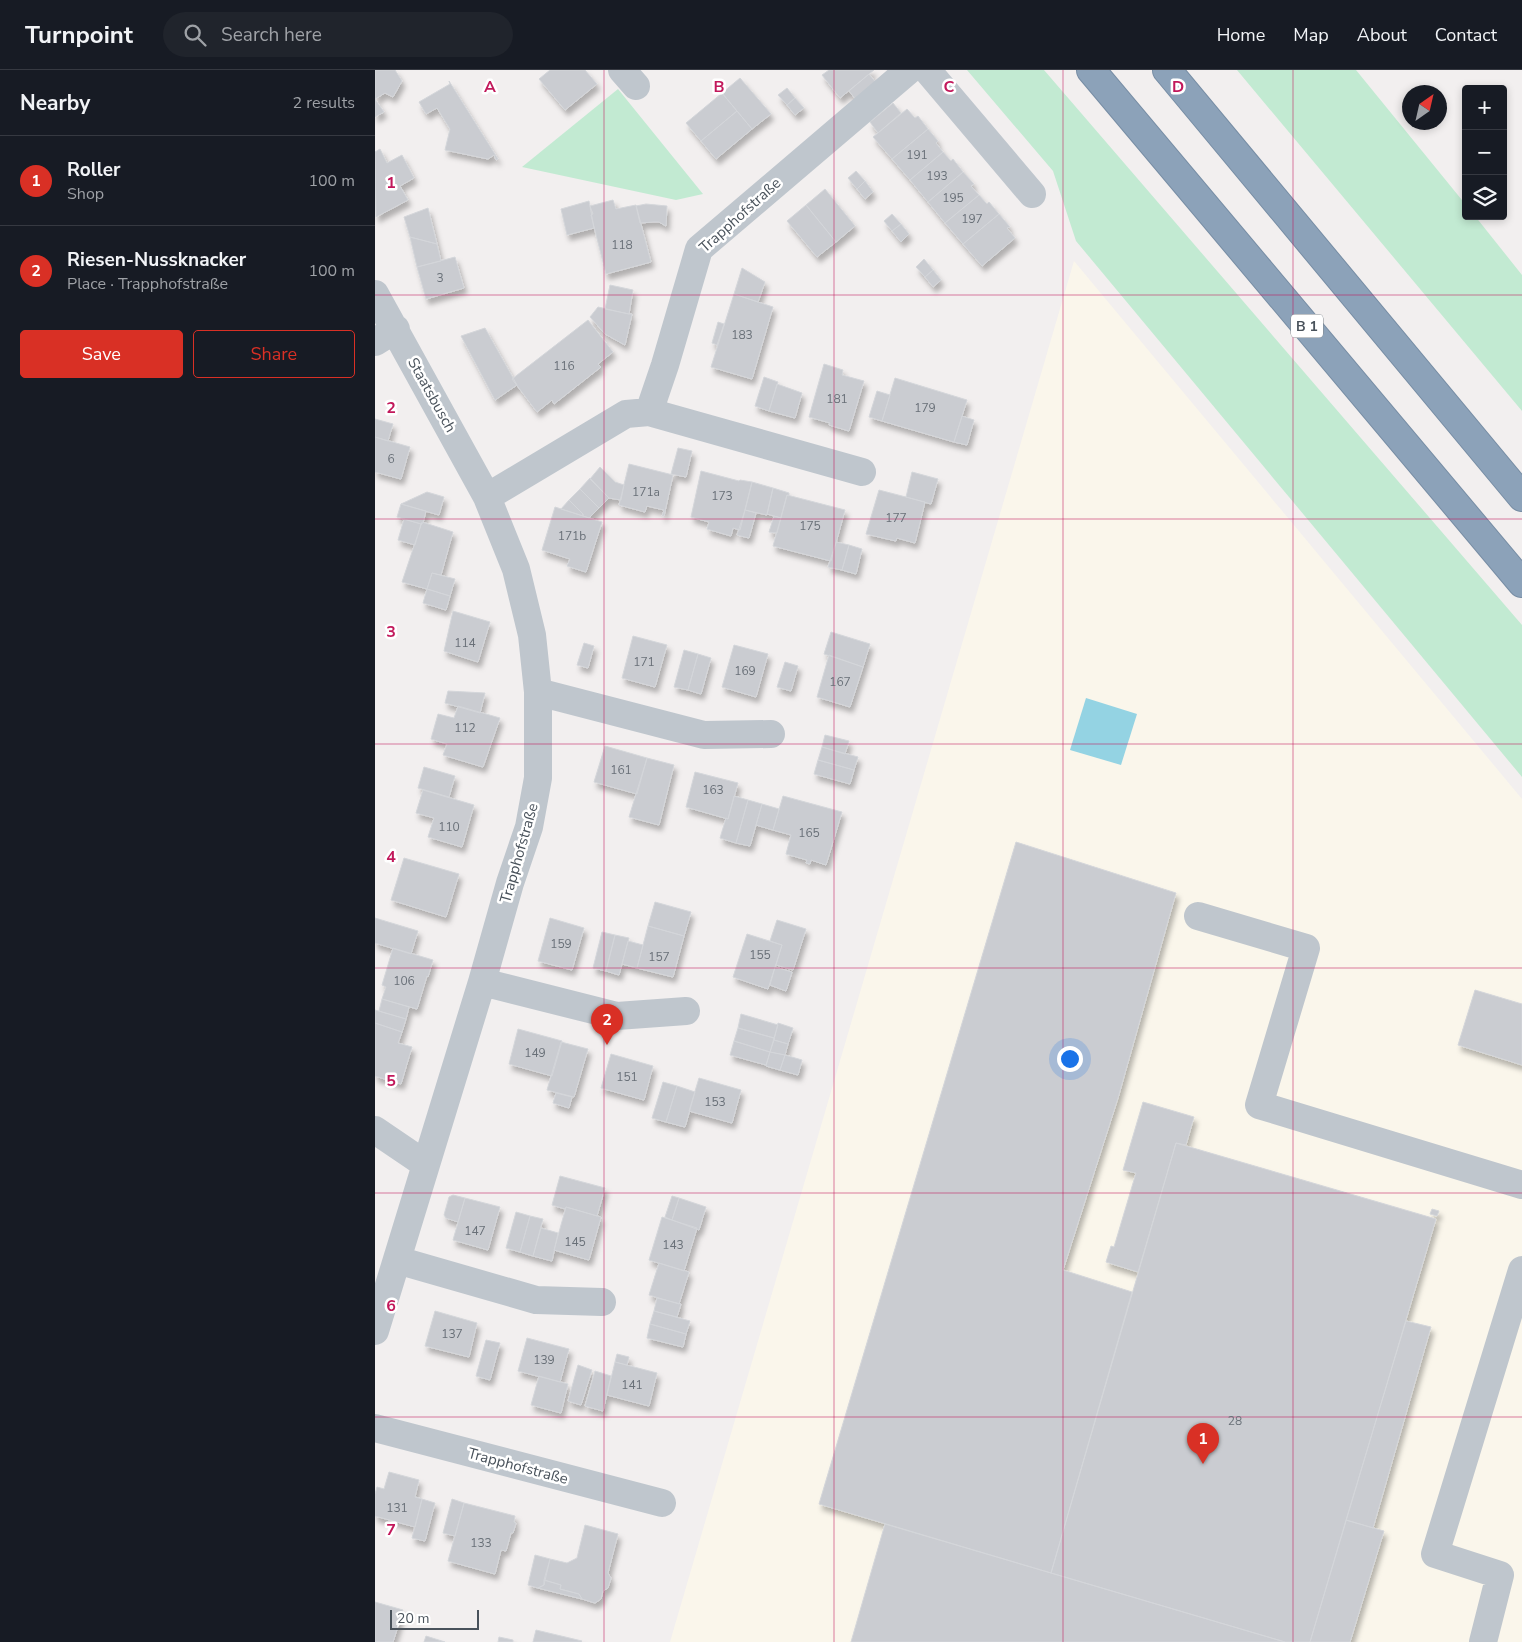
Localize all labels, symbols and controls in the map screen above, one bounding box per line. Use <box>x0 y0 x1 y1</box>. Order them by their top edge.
search box <box>163 12 513 57</box>
text: Turnpoint <box>25 19 133 51</box>
icon: search <box>181 21 209 49</box>
text: Search here <box>221 22 322 48</box>
text: Home <box>1217 23 1265 47</box>
text: Map <box>1293 23 1329 47</box>
text: About <box>1357 23 1407 47</box>
text: Contact <box>1435 23 1497 47</box>
text: A <box>484 76 496 98</box>
text: B <box>713 76 725 98</box>
text: C <box>944 76 955 98</box>
text: D <box>1172 76 1184 98</box>
north arrow <box>1402 85 1447 130</box>
map controls <box>1462 85 1507 220</box>
button: + <box>1462 85 1507 130</box>
text: Nearby <box>20 89 90 117</box>
text: 2 results <box>293 92 355 114</box>
button: − <box>1462 130 1507 175</box>
house number: 191 <box>906 147 928 163</box>
text: Roller <box>67 157 121 183</box>
house number: 193 <box>926 168 948 184</box>
text: 1 <box>31 170 41 192</box>
text: 100 m <box>308 170 355 192</box>
text: 1 <box>386 172 396 194</box>
street label: Trapphofstraße <box>695 173 785 257</box>
button: layers <box>1462 175 1507 220</box>
text: Shop <box>67 183 104 205</box>
house number: 195 <box>942 190 964 206</box>
house number: 197 <box>961 211 983 227</box>
house number: 118 <box>611 237 633 253</box>
text: Riesen-Nussknacker <box>67 247 246 273</box>
text: 2 <box>31 260 41 282</box>
text: 100 m <box>308 260 355 282</box>
house number: 3 <box>436 270 444 286</box>
text: Place · Trapphofstraße <box>67 273 228 295</box>
road number: B 1 <box>1291 315 1323 338</box>
house number: 183 <box>731 327 753 343</box>
button: Save <box>20 330 183 378</box>
button: Share <box>193 330 355 378</box>
street label: Staatsbusch <box>403 354 461 436</box>
house number: 116 <box>553 358 575 374</box>
house number: 181 <box>826 391 848 407</box>
text: 2 <box>386 397 396 419</box>
house number: 179 <box>914 400 936 416</box>
house number: 6 <box>387 451 395 467</box>
house number: 171a <box>632 484 660 500</box>
house number: 173 <box>711 488 733 504</box>
house number: 177 <box>885 510 907 526</box>
house number: 175 <box>799 518 821 534</box>
house number: 171b <box>558 528 586 544</box>
text: 3 <box>386 621 396 643</box>
house number: 114 <box>454 635 476 651</box>
house number: 171 <box>633 654 655 670</box>
house number: 169 <box>734 663 756 679</box>
house number: 167 <box>829 674 851 690</box>
house number: 112 <box>454 720 476 736</box>
house number: 161 <box>610 762 632 778</box>
house number: 163 <box>702 782 724 798</box>
street label: Trapphofstraße <box>495 801 543 905</box>
house number: 110 <box>438 819 460 835</box>
house number: 165 <box>798 825 820 841</box>
text: 4 <box>386 846 396 868</box>
house number: 159 <box>550 936 572 952</box>
house number: 155 <box>749 947 771 963</box>
house number: 157 <box>648 949 670 965</box>
house number: 106 <box>393 973 415 989</box>
pin: 2 <box>591 1004 623 1045</box>
house number: 149 <box>524 1045 546 1061</box>
your location <box>1057 1046 1083 1072</box>
house number: 151 <box>616 1069 638 1085</box>
text: 5 <box>386 1070 396 1092</box>
house number: 153 <box>704 1094 726 1110</box>
house number: 147 <box>464 1223 486 1239</box>
house number: 145 <box>564 1234 586 1250</box>
house number: 143 <box>662 1237 684 1253</box>
text: 6 <box>386 1295 396 1317</box>
house number: 137 <box>441 1326 463 1342</box>
house number: 139 <box>533 1352 555 1368</box>
house number: 141 <box>621 1377 643 1393</box>
house number: 28 <box>1228 1413 1242 1429</box>
pin: 1 <box>1187 1423 1219 1464</box>
street label: Trapphofstraße <box>466 1443 570 1489</box>
house number: 131 <box>386 1500 408 1516</box>
text: 7 <box>386 1519 396 1541</box>
house number: 133 <box>470 1535 492 1551</box>
scale bar <box>390 1607 479 1630</box>
text: 20 m <box>397 1609 429 1628</box>

